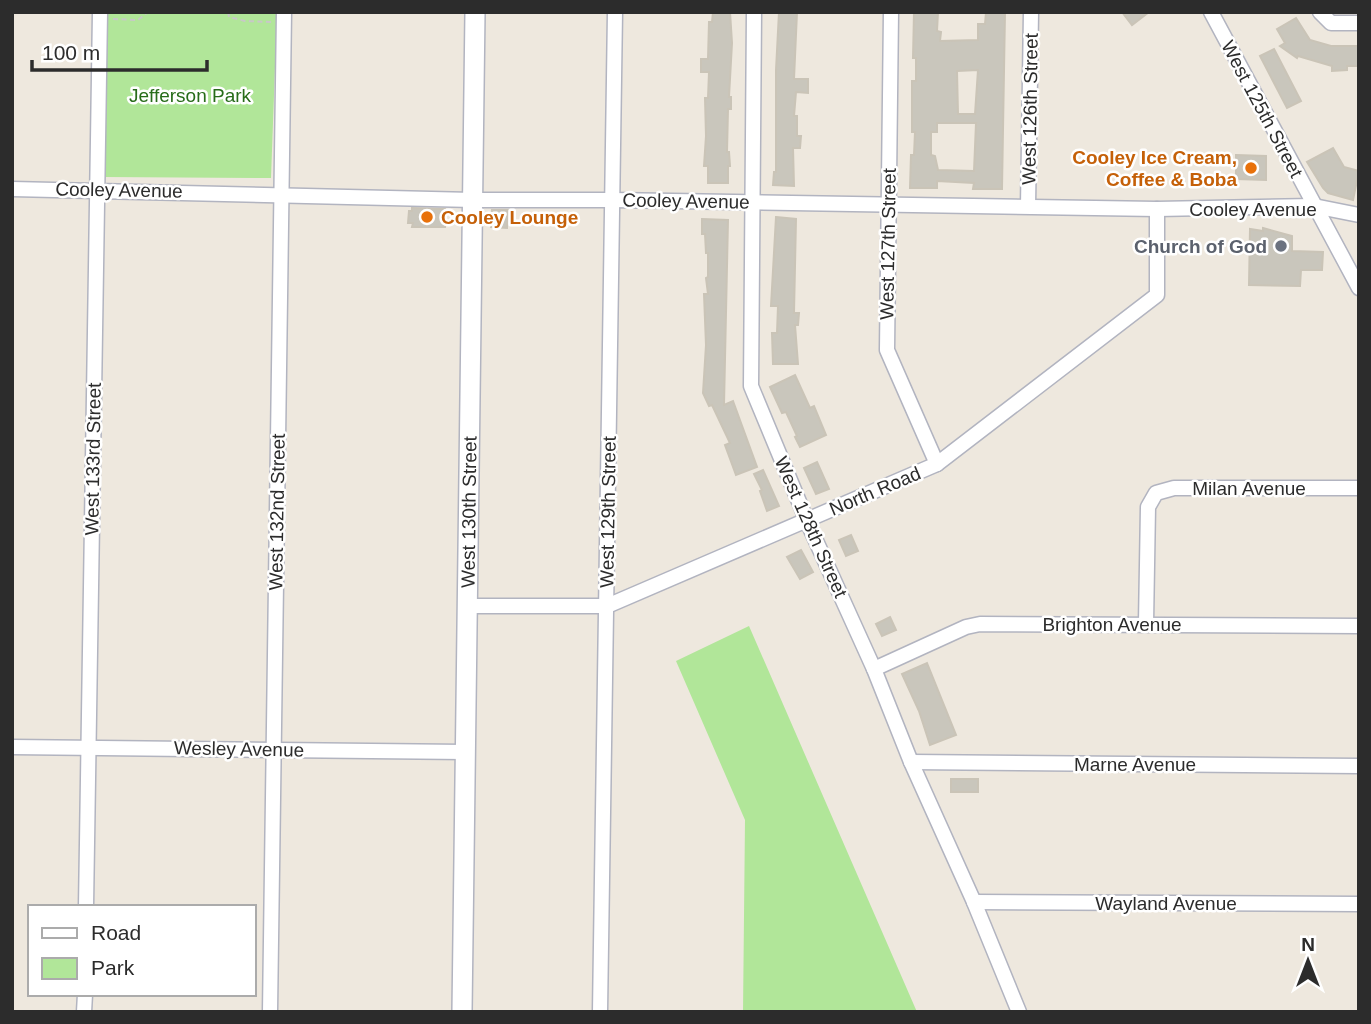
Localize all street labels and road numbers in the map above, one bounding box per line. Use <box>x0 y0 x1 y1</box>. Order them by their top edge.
street label: West 126th Street <box>1018 32 1042 185</box>
street label: West 125th Street <box>1217 37 1307 182</box>
street label: West 127th Street <box>876 167 900 320</box>
street label: Cooley Avenue <box>55 178 183 202</box>
street label: Cooley Avenue <box>622 189 750 213</box>
street label: Cooley Avenue <box>1189 199 1317 220</box>
street label: West 133rd Street <box>81 382 105 536</box>
street label: West 132nd Street <box>265 433 289 591</box>
street label: West 130th Street <box>457 435 480 588</box>
street label: West 129th Street <box>596 435 620 588</box>
street label: West 128th Street <box>771 453 852 601</box>
street label: North Road <box>826 462 924 520</box>
street label: Milan Avenue <box>1192 478 1306 499</box>
street label: Brighton Avenue <box>1042 614 1182 635</box>
street label: Wesley Avenue <box>174 737 304 761</box>
street label: Marne Avenue <box>1074 754 1196 775</box>
street label: Wayland Avenue <box>1095 893 1237 914</box>

